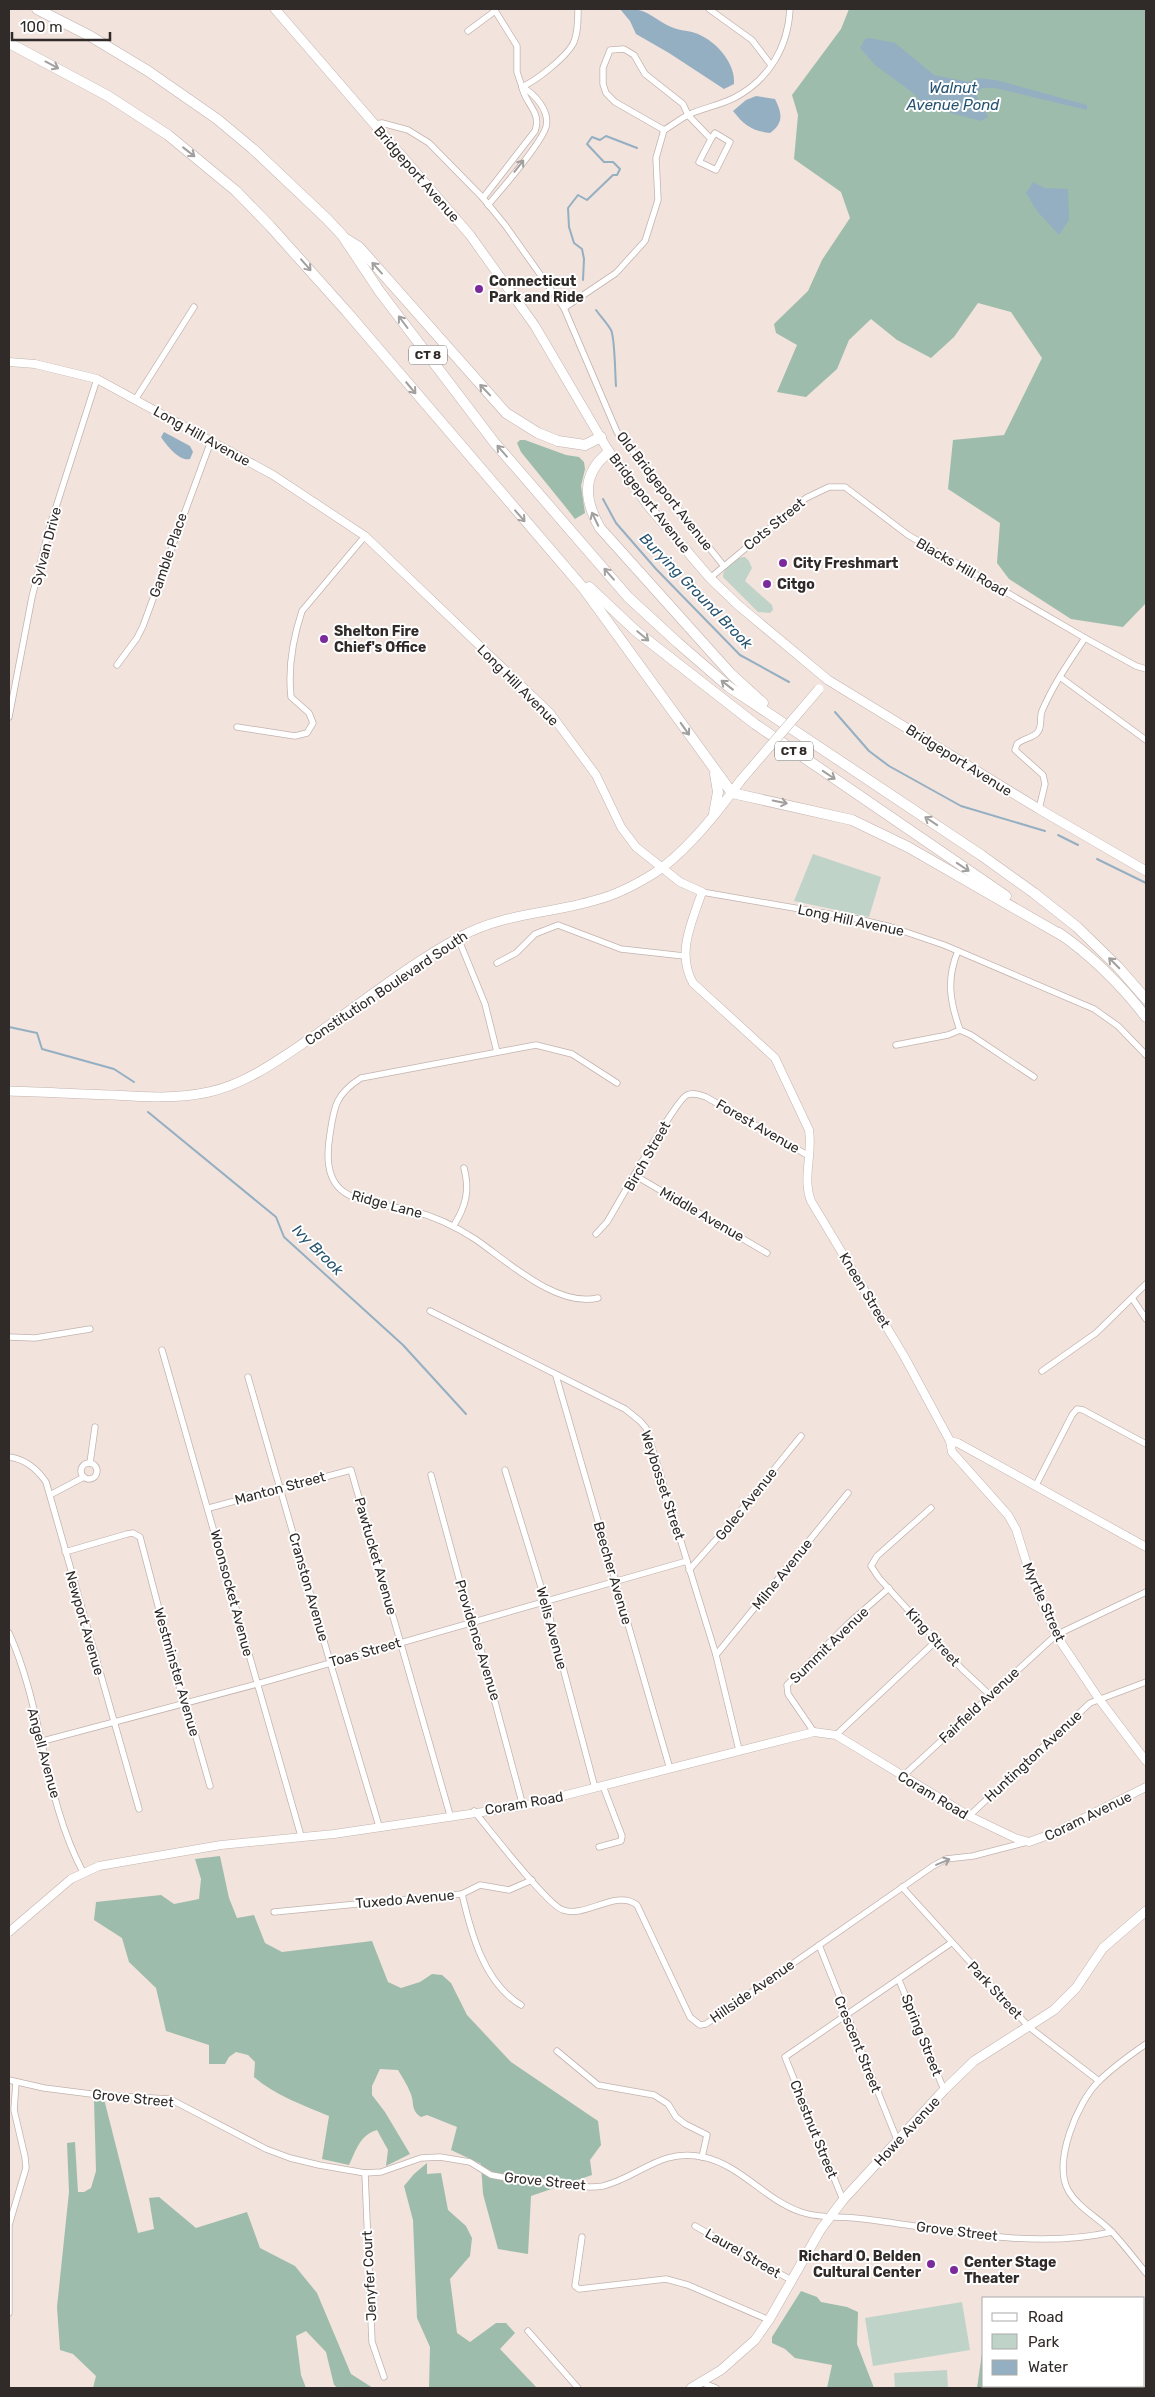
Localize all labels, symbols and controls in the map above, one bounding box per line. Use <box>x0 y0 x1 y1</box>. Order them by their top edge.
scale bar <box>12 10 110 42</box>
text: 100 m <box>20 18 62 36</box>
one-way arrow <box>44 61 59 70</box>
water label: Walnut Avenue Pond <box>906 79 1000 114</box>
street label: Bridgeport Avenue <box>370 123 463 226</box>
one-way arrow <box>182 146 195 157</box>
one-way arrow <box>513 160 524 173</box>
one-way arrow <box>300 258 311 271</box>
one-way arrow <box>371 262 383 275</box>
place label: Connecticut Park and Ride <box>489 273 584 306</box>
marker: Connecticut Park and Ride <box>473 283 485 295</box>
one-way arrow <box>398 316 409 329</box>
road number: CT 8 <box>409 346 447 364</box>
one-way arrow <box>406 381 417 394</box>
one-way arrow <box>479 384 491 396</box>
street label: Long Hill Avenue <box>150 403 253 470</box>
street label: Old Bridgeport Avenue <box>613 428 717 554</box>
one-way arrow <box>497 445 508 458</box>
street label: Bridgeport Avenue <box>606 450 694 556</box>
street label: Cots Street <box>740 494 809 554</box>
street label: Sylvan Drive <box>28 505 65 587</box>
street label: Gamble Place <box>146 510 191 600</box>
one-way arrow <box>514 510 526 523</box>
one-way arrow <box>590 512 599 527</box>
water label: Burying Ground Brook <box>636 529 756 653</box>
street label: Blacks Hill Road <box>913 534 1010 600</box>
place label: City Freshmart <box>793 555 899 572</box>
marker: City Freshmart <box>777 557 789 569</box>
one-way arrow <box>603 568 614 581</box>
place label: Citgo <box>777 576 815 593</box>
marker: Citgo <box>761 578 773 590</box>
place label: Shelton Fire Chief's Office <box>334 623 426 656</box>
one-way arrow <box>636 630 649 641</box>
marker: Shelton Fire Chief's Office <box>318 633 330 645</box>
street label: Long Hill Avenue <box>473 641 562 730</box>
one-way arrow <box>721 679 734 690</box>
street label: Bridgeport Avenue <box>903 721 1015 800</box>
one-way arrow <box>680 722 691 736</box>
road number: CT 8 <box>775 741 813 760</box>
one-way arrow <box>821 770 835 780</box>
one-way arrow <box>771 798 787 808</box>
one-way arrow <box>924 816 938 826</box>
one-way arrow <box>956 862 970 872</box>
street label: Long Hill Avenue <box>796 901 906 940</box>
street label: Constitution Boulevard South <box>302 927 471 1049</box>
one-way arrow <box>1108 957 1120 969</box>
street label: Forest Avenue <box>713 1096 803 1157</box>
street label: Birch Street <box>621 1118 675 1194</box>
street label: Middle Avenue <box>657 1183 747 1245</box>
street label: Ridge Lane <box>350 1187 424 1222</box>
water label: Ivy Brook <box>289 1221 347 1279</box>
street label: Kneen Street <box>835 1249 894 1331</box>
street label: Weybosset Street <box>637 1428 688 1543</box>
street label: Golec Avenue <box>712 1464 781 1544</box>
street label: Manton Street <box>233 1468 328 1509</box>
street label: Pawtucket Avenue <box>351 1495 400 1617</box>
street label: Beecher Avenue <box>590 1520 635 1627</box>
street label: Woonsocket Avenue <box>206 1528 257 1659</box>
street label: Cranston Avenue <box>285 1531 332 1643</box>
street label: Milne Avenue <box>749 1535 816 1613</box>
street label: Myrtle Street <box>1019 1560 1069 1645</box>
street label: Newport Avenue <box>61 1569 108 1677</box>
street label: Providence Avenue <box>451 1578 504 1703</box>
street label: Wells Avenue <box>532 1585 571 1671</box>
street label: Summit Avenue <box>786 1603 872 1687</box>
street label: King Street <box>902 1605 964 1670</box>
street label: Westminster Avenue <box>150 1606 203 1739</box>
street label: Toas Street <box>327 1634 403 1671</box>
street label: Fairfield Avenue <box>936 1664 1023 1747</box>
street label: Angell Avenue <box>23 1706 64 1800</box>
street label: Huntington Avenue <box>981 1707 1086 1806</box>
street label: Coram Road <box>894 1768 971 1823</box>
street label: Coram Road <box>484 1788 565 1819</box>
street label: Coram Avenue <box>1042 1788 1135 1845</box>
one-way arrow <box>935 1856 950 1866</box>
street label: Tuxedo Avenue <box>355 1887 455 1912</box>
street label: Hillside Avenue <box>707 1956 798 2027</box>
street label: Park Street <box>964 1958 1026 2023</box>
street label: Spring Street <box>897 1992 946 2079</box>
street label: Crescent Street <box>830 1993 885 2096</box>
street label: Chestnut Street <box>786 2078 841 2181</box>
street label: Grove Street <box>91 2086 175 2111</box>
street label: Howe Avenue <box>871 2093 944 2170</box>
street label: Grove Street <box>503 2169 587 2194</box>
street label: Grove Street <box>915 2218 999 2245</box>
street label: Laurel Street <box>702 2225 784 2282</box>
street label: Jenyfer Court <box>359 2230 380 2322</box>
place label: Richard O. Belden Cultural Center <box>798 2248 922 2281</box>
place label: Center Stage Theater <box>964 2254 1056 2287</box>
marker: Richard O. Belden Cultural Center <box>925 2258 937 2270</box>
marker: Center Stage Theater <box>948 2264 960 2276</box>
legend <box>982 2297 1145 2387</box>
text: Road <box>1028 2308 1064 2326</box>
text: Park <box>1028 2333 1059 2351</box>
text: Water <box>1028 2358 1068 2376</box>

